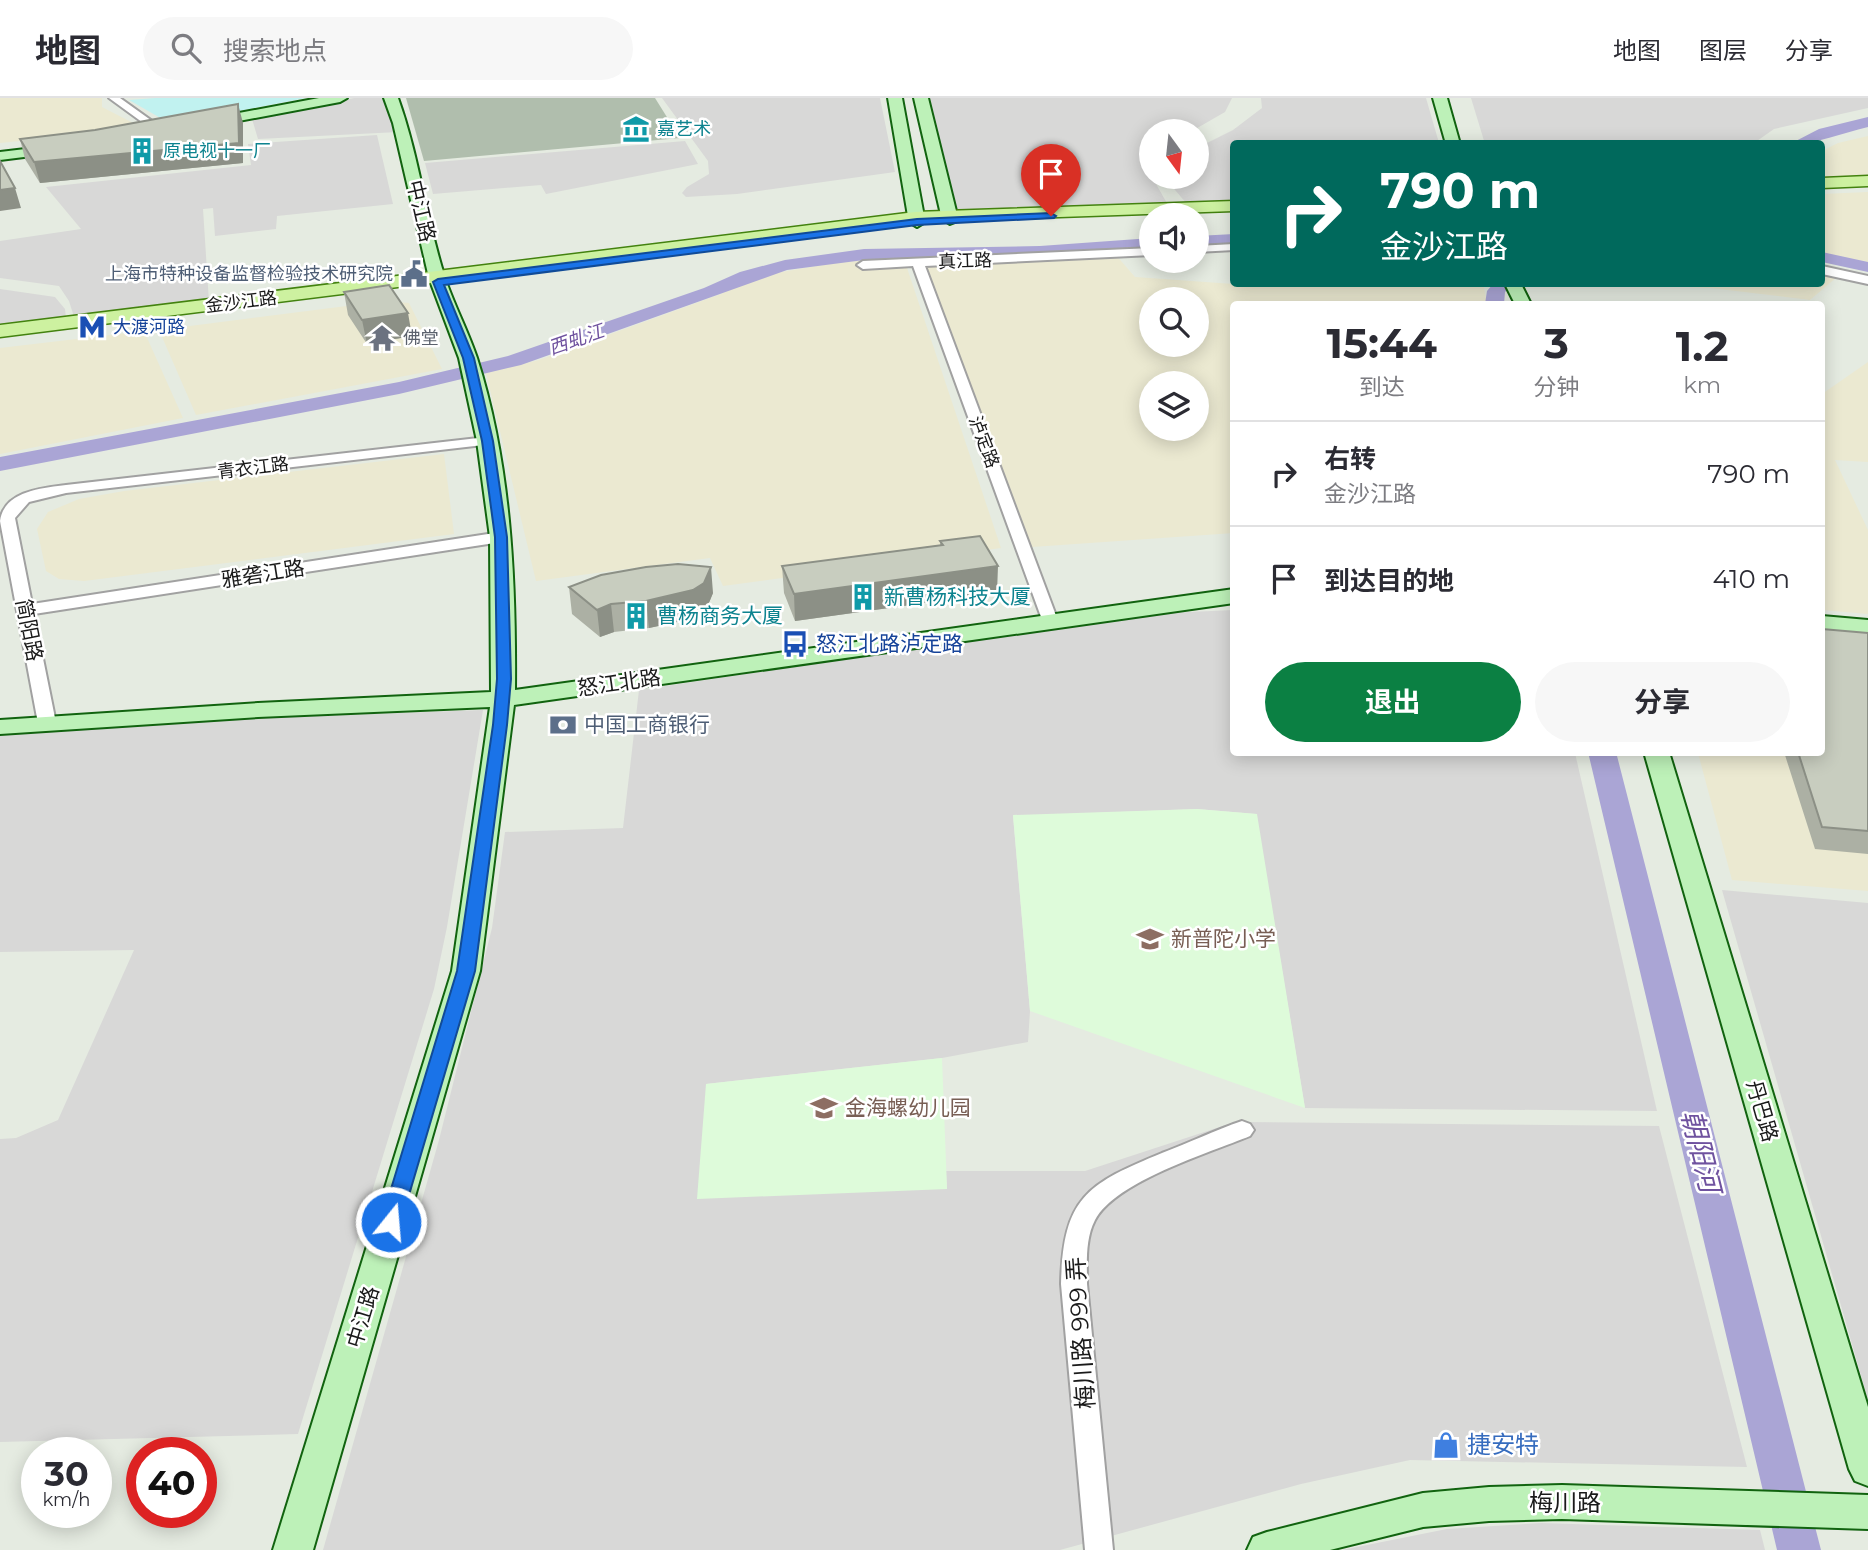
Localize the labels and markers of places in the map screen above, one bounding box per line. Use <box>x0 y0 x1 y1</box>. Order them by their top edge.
museum icon: 嘉艺术 <box>621 114 651 144</box>
place label: 嘉艺术 <box>657 118 711 140</box>
building icon: 原电视十一厂 <box>127 136 157 166</box>
place label: 原电视十一厂 <box>163 140 271 162</box>
pin <box>1021 144 1081 216</box>
public building icon: 上海市特种设备监督检验技术研究院 <box>399 259 429 289</box>
place label: 上海市特种设备监督检验技术研究院 <box>105 263 393 285</box>
metro station icon: 大渡河路 <box>77 312 107 342</box>
place label: 大渡河路 <box>113 316 185 338</box>
temple icon: 佛堂 <box>367 323 397 353</box>
place label: 佛堂 <box>403 327 439 349</box>
building icon: 新曹杨科技大厦 <box>848 582 878 612</box>
place label: 新曹杨科技大厦 <box>884 584 1031 609</box>
building icon: 曹杨商务大厦 <box>621 601 651 631</box>
place label: 曹杨商务大厦 <box>657 603 783 628</box>
bus stop icon: 怒江北路泸定路 <box>780 629 810 659</box>
place label: 怒江北路泸定路 <box>816 631 963 656</box>
bank icon: 中国工商银行 <box>548 710 578 740</box>
place label: 中国工商银行 <box>584 712 710 737</box>
school or university icon: 新普陀小学 <box>1135 924 1165 954</box>
place label: 新普陀小学 <box>1171 926 1276 951</box>
school or university icon: 金海螺幼儿园 <box>809 1093 839 1123</box>
place label: 金海螺幼儿园 <box>845 1095 971 1120</box>
shop icon: 捷安特 <box>1431 1430 1461 1460</box>
place label: 捷安特 <box>1467 1430 1539 1459</box>

